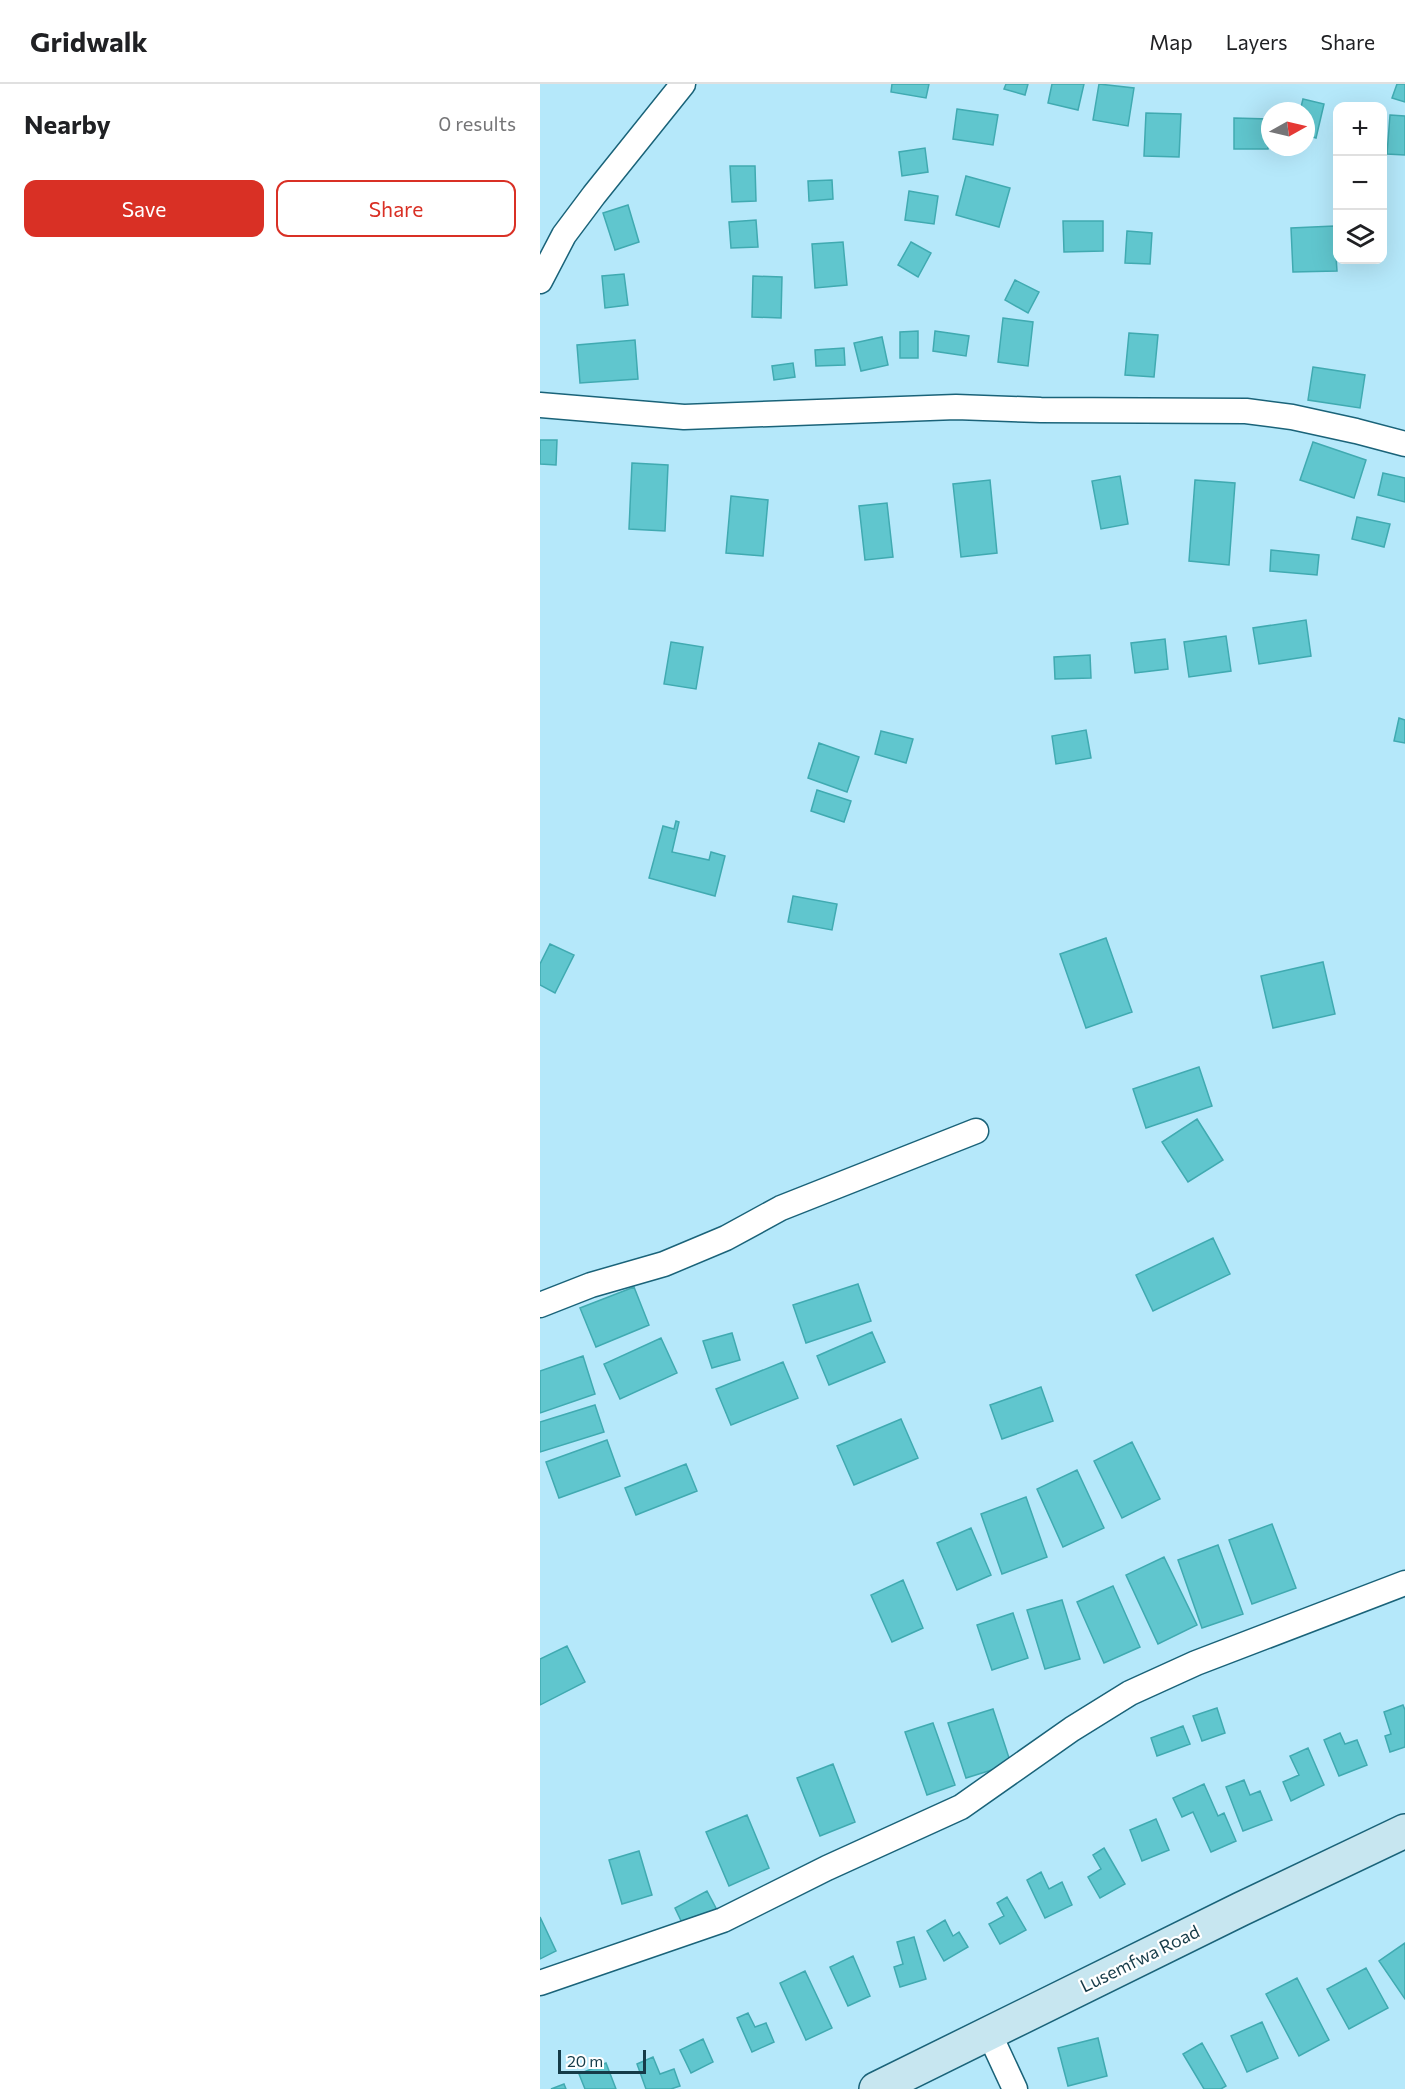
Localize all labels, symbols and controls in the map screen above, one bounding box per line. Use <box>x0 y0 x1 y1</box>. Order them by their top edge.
text: Gridwalk <box>30 24 148 58</box>
text: Map <box>1149 29 1193 54</box>
text: Layers <box>1226 29 1288 54</box>
text: Share <box>1321 29 1375 54</box>
north arrow <box>1261 102 1315 156</box>
map controls <box>1333 102 1387 264</box>
button: + <box>1333 102 1387 156</box>
text: Nearby <box>24 108 111 139</box>
text: 0 results <box>438 111 516 135</box>
button: − <box>1333 156 1387 210</box>
button: Save <box>24 180 264 237</box>
button: Share <box>276 180 516 237</box>
button: layers <box>1333 210 1387 264</box>
street label: Lusemfwa Road <box>1076 1920 1203 1996</box>
scale bar <box>558 2047 646 2074</box>
text: 20 m <box>567 2051 603 2070</box>

